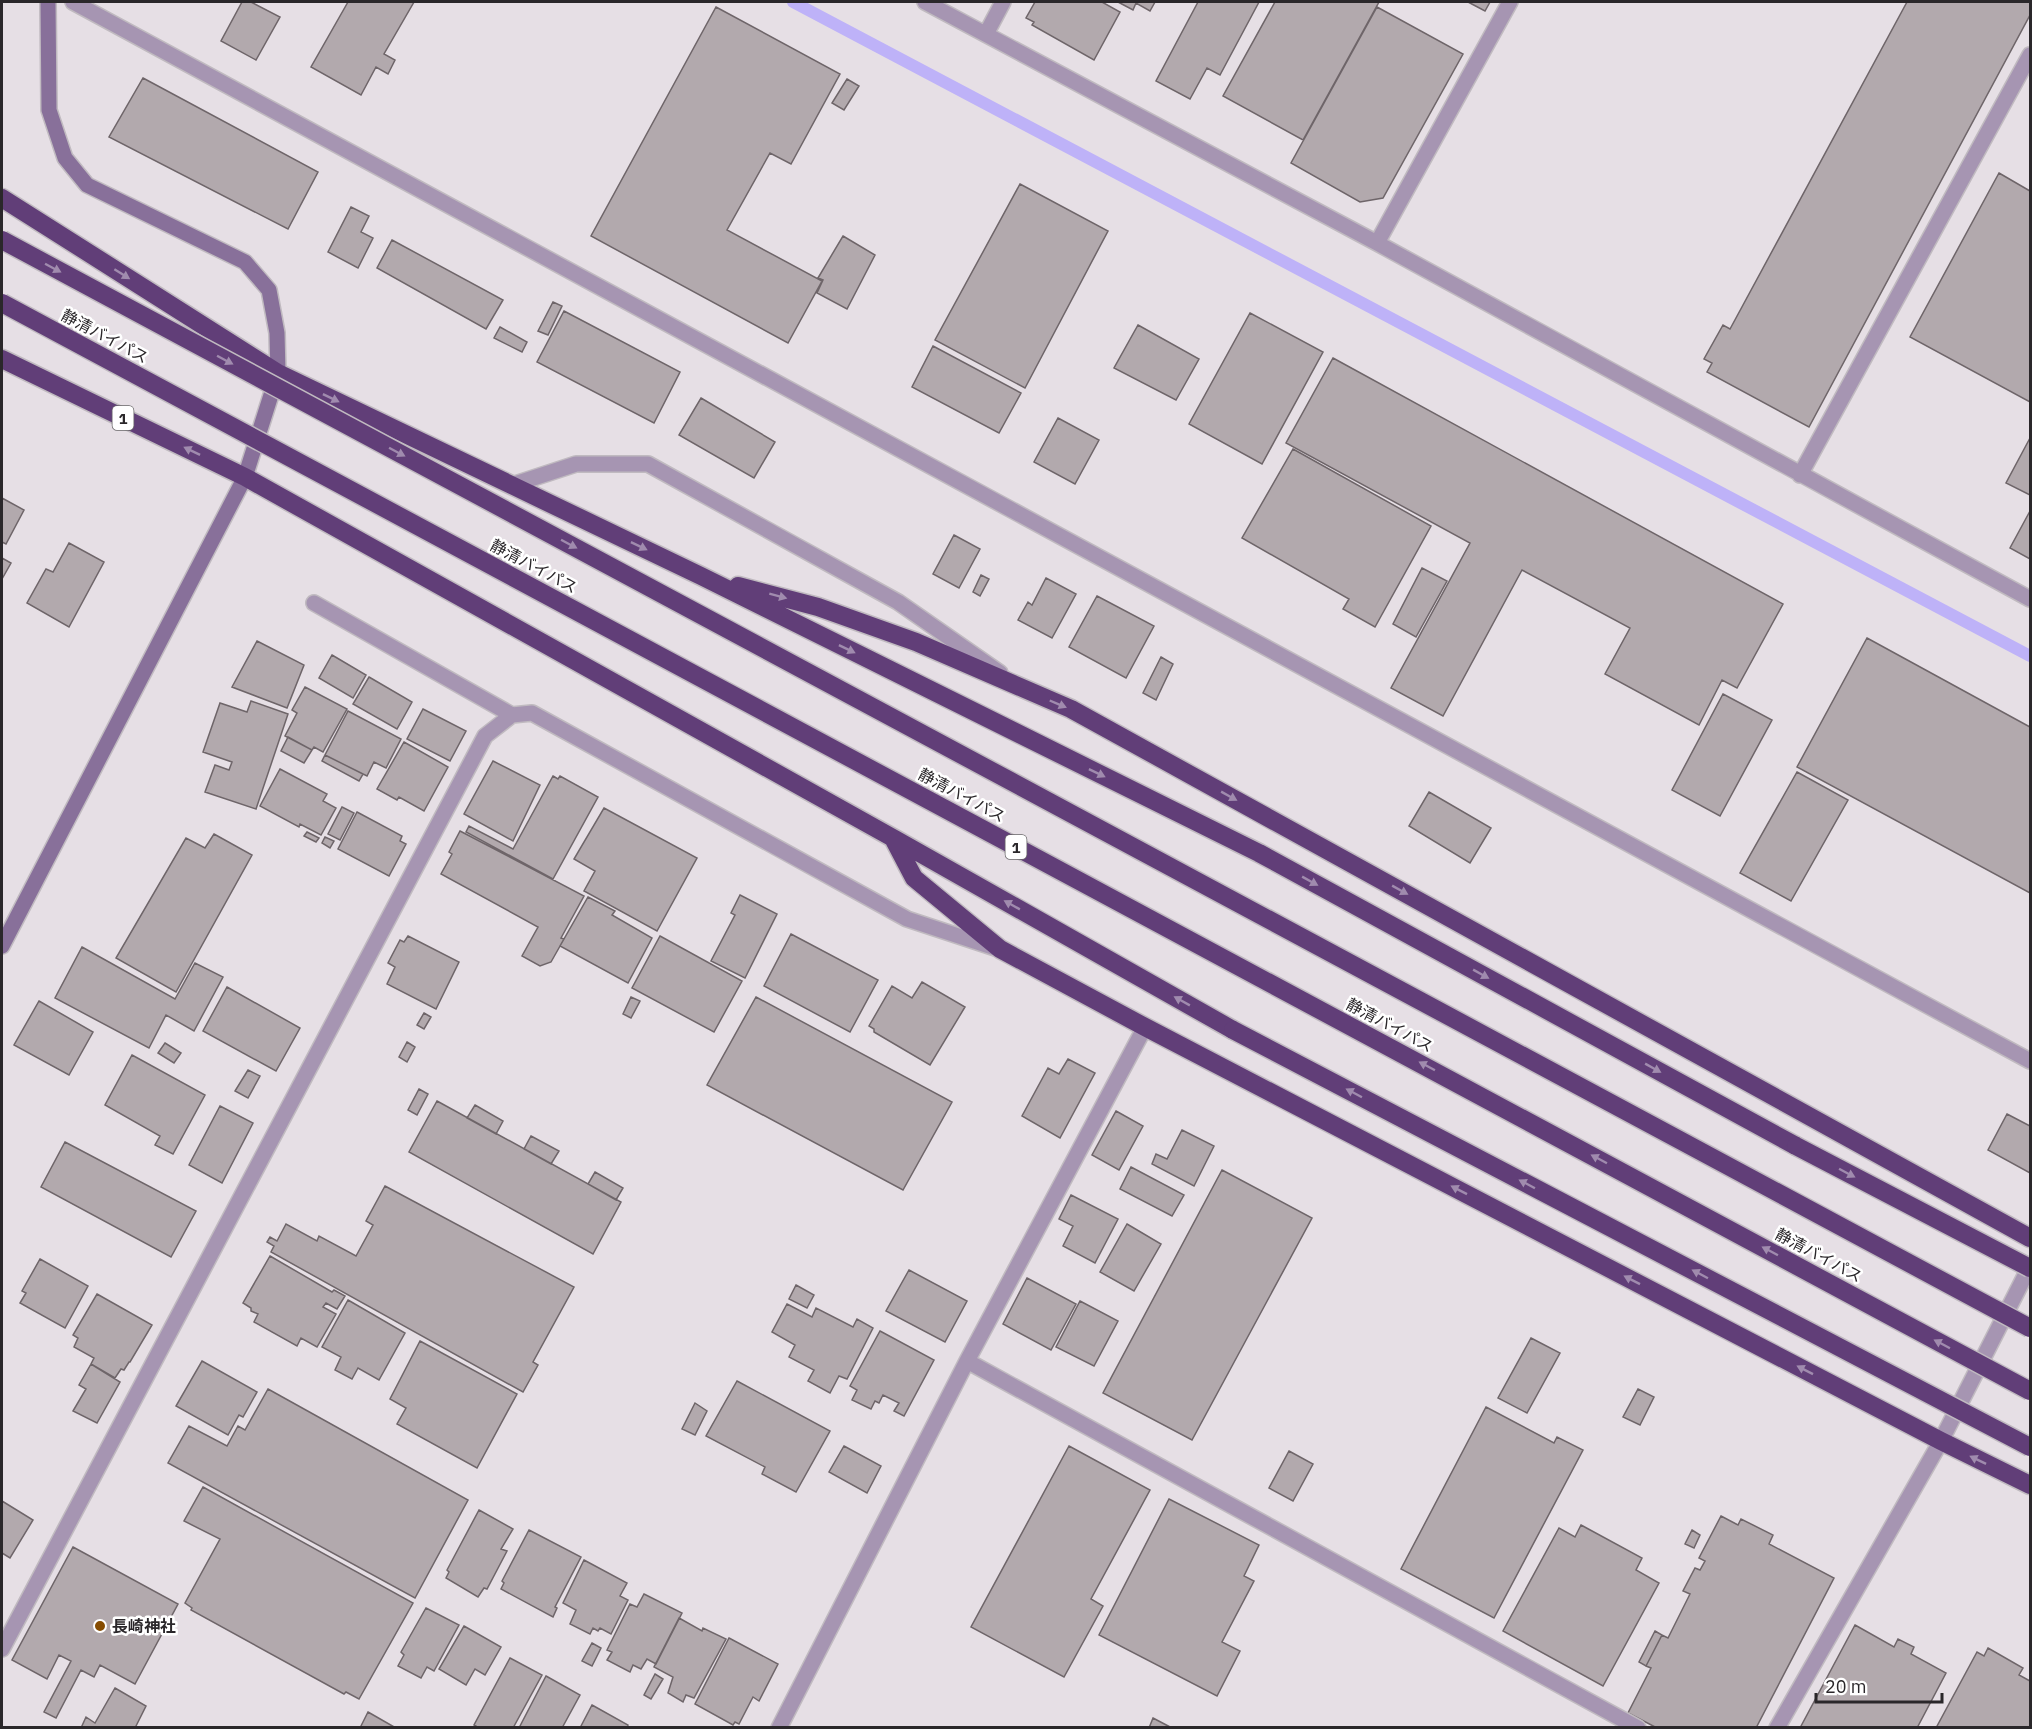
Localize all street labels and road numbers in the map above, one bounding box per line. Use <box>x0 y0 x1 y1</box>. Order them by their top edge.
street label: 静清バイパス <box>58 305 152 367</box>
road number: 1 <box>112 406 134 430</box>
street label: 静清バイパス <box>487 535 581 597</box>
street label: 静清バイパス <box>915 764 1009 826</box>
road number: 1 <box>1006 835 1026 859</box>
street label: 静清バイパス <box>1343 994 1437 1056</box>
street label: 静清バイパス <box>1772 1224 1866 1286</box>

